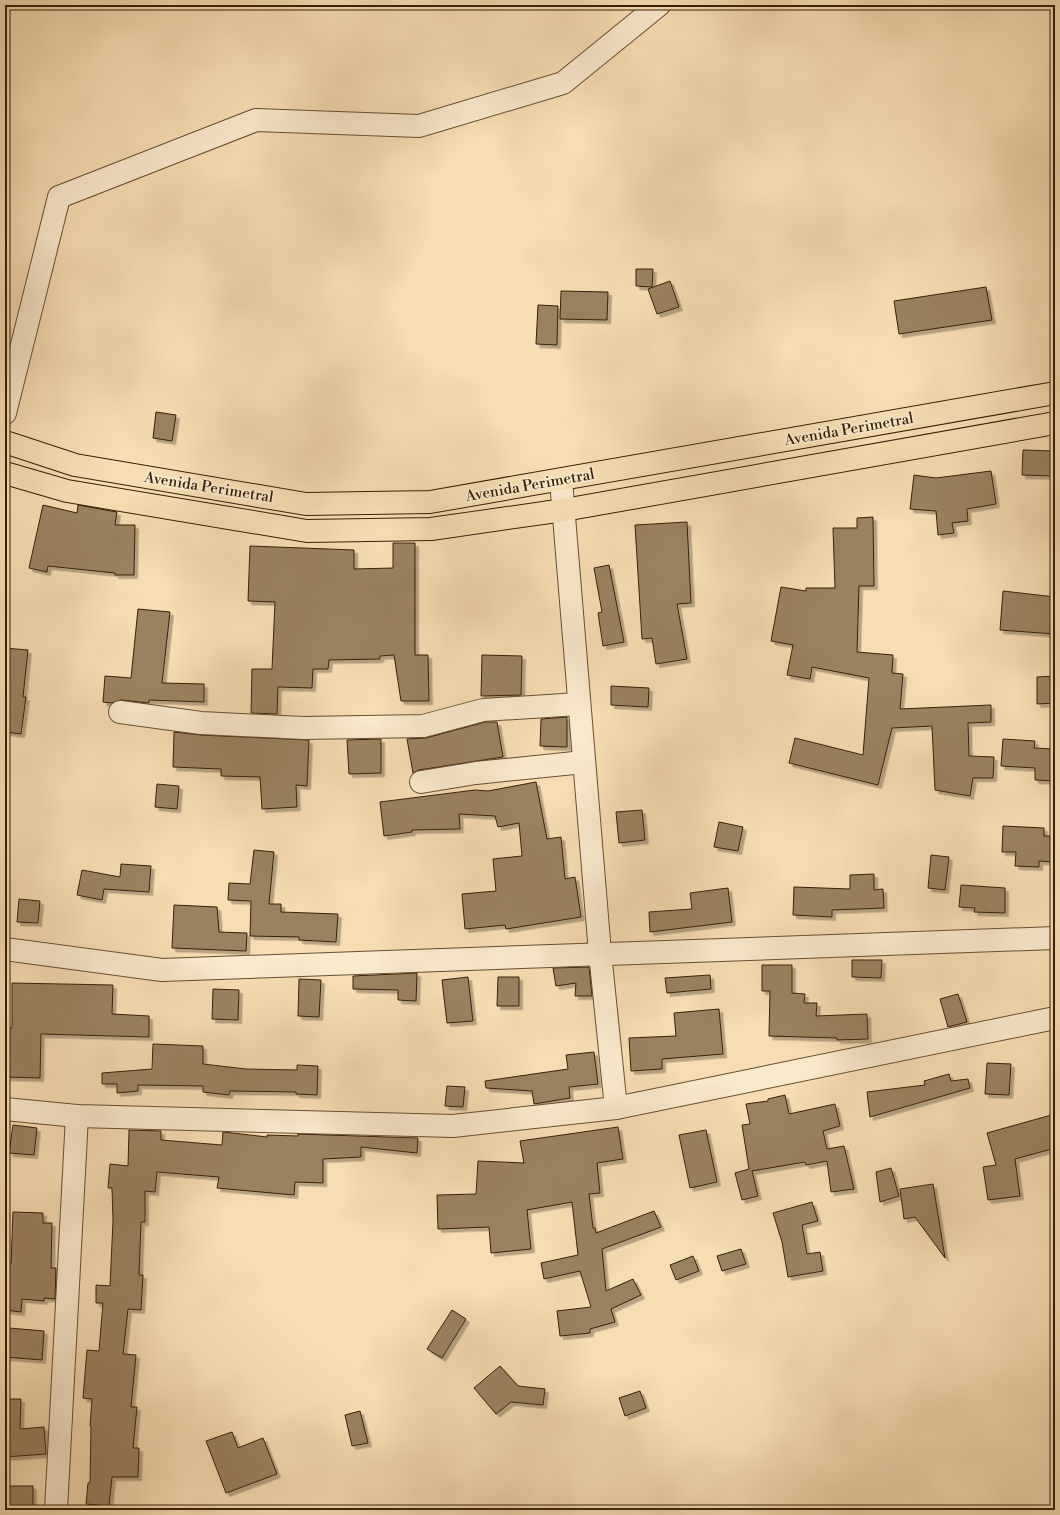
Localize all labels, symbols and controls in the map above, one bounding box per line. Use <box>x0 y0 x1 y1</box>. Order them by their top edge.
street label: Avenida Perimetral <box>782 409 916 450</box>
street label: Avenida Perimetral <box>463 465 597 506</box>
street label: Avenida Perimetral <box>142 468 275 507</box>

